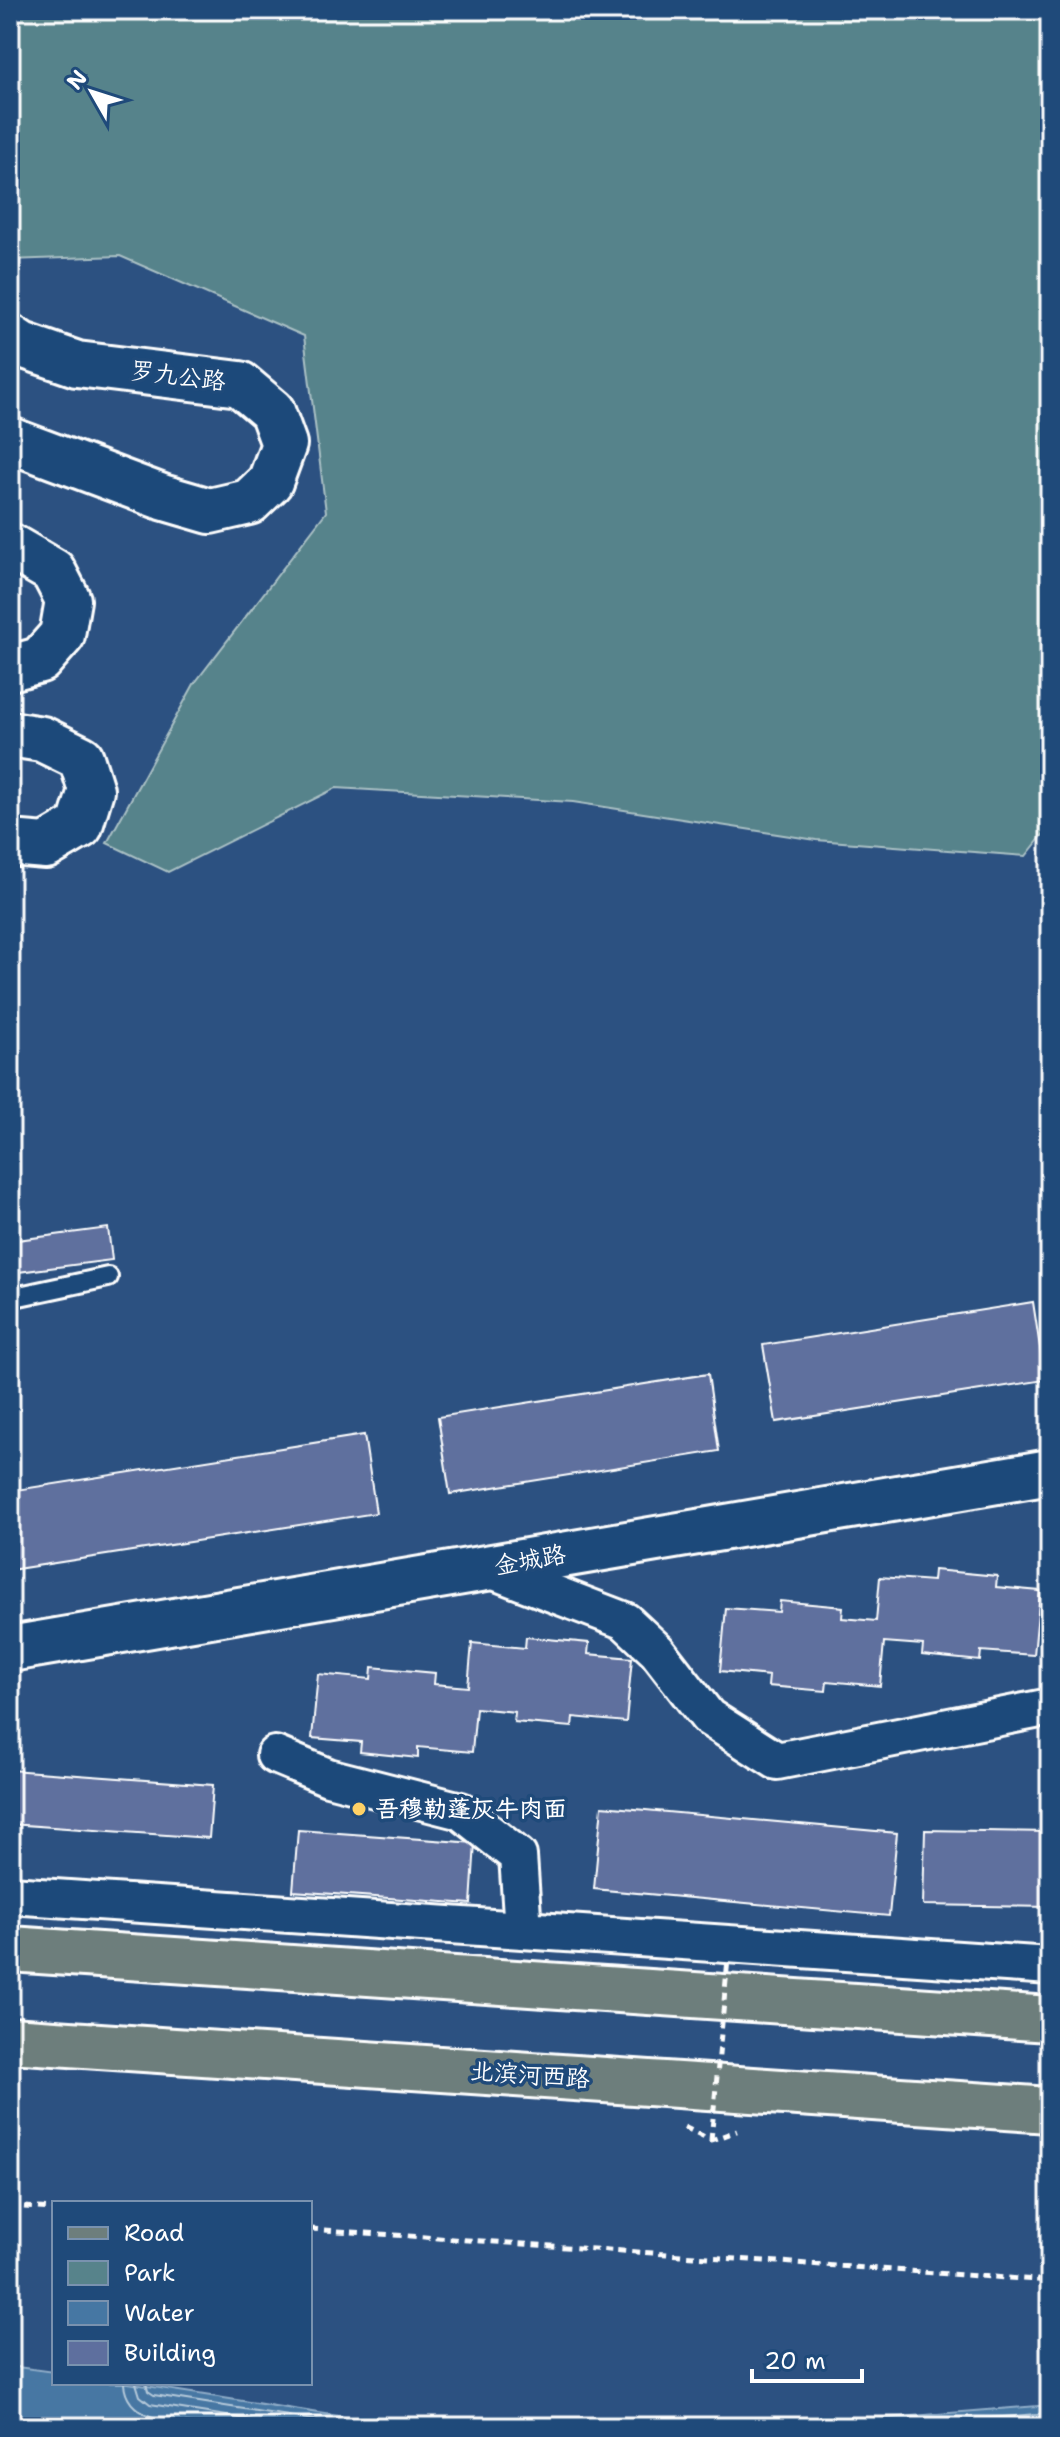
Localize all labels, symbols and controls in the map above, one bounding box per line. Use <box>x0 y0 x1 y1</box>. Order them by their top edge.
north arrow <box>52 52 132 132</box>
text: N <box>60 64 94 96</box>
street label: 罗九公路 <box>128 354 228 398</box>
street label: 金城路 <box>492 1538 568 1582</box>
place label: 吾穆勒蓬灰牛肉面 <box>375 1793 567 1825</box>
marker: 吾穆勒蓬灰牛肉面 <box>350 1800 368 1818</box>
street label: 北滨河西路 <box>469 2055 591 2095</box>
legend <box>52 2201 312 2385</box>
text: Road <box>124 2217 184 2249</box>
text: Park <box>124 2257 176 2289</box>
text: Water <box>124 2297 195 2329</box>
scale bar <box>752 2333 862 2383</box>
text: Building <box>124 2337 216 2369</box>
text: 20 m <box>764 2345 826 2377</box>

